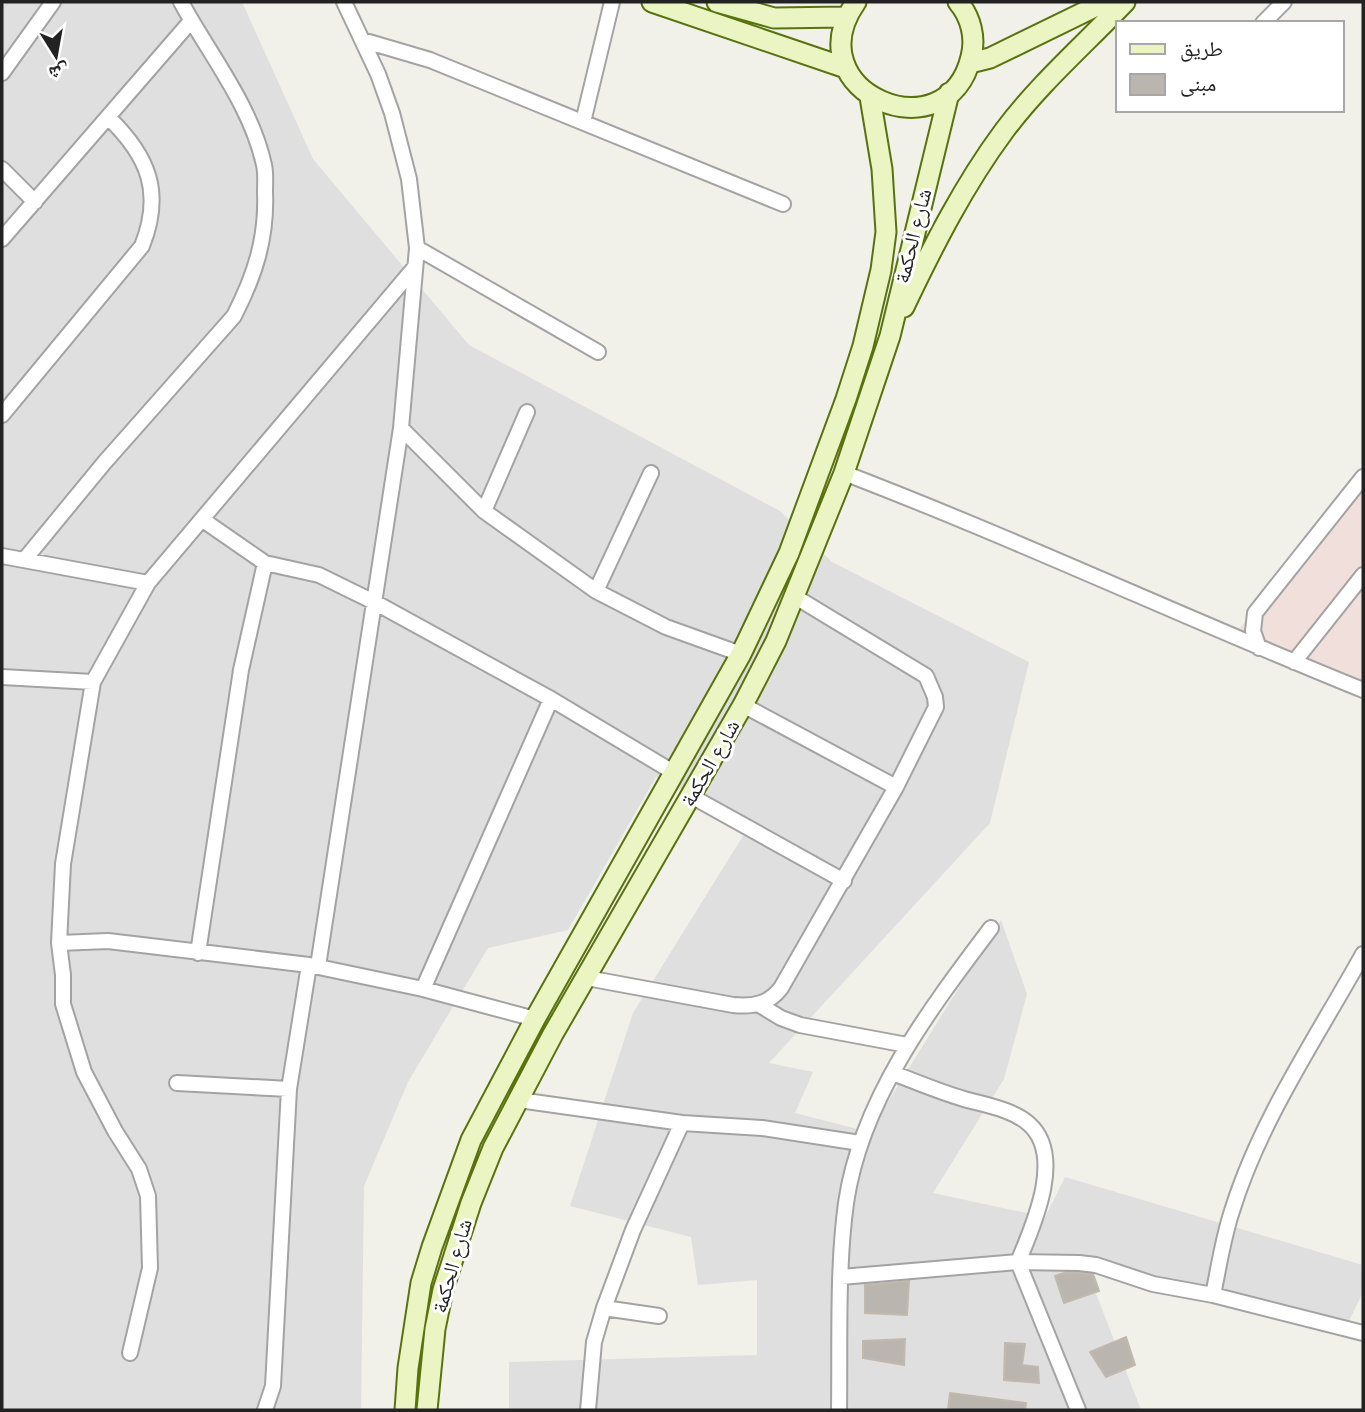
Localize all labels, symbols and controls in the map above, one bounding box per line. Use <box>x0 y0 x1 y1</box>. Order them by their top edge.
north arrow <box>21 21 91 91</box>
legend <box>1116 21 1344 112</box>
text: طريق <box>1180 37 1223 62</box>
text: ش <box>47 59 71 84</box>
text: مبنى <box>1180 72 1216 97</box>
street label: شارع الحكمة <box>890 186 937 286</box>
street label: شارع الحكمة <box>675 715 745 811</box>
street label: شارع الحكمة <box>427 1216 478 1316</box>

